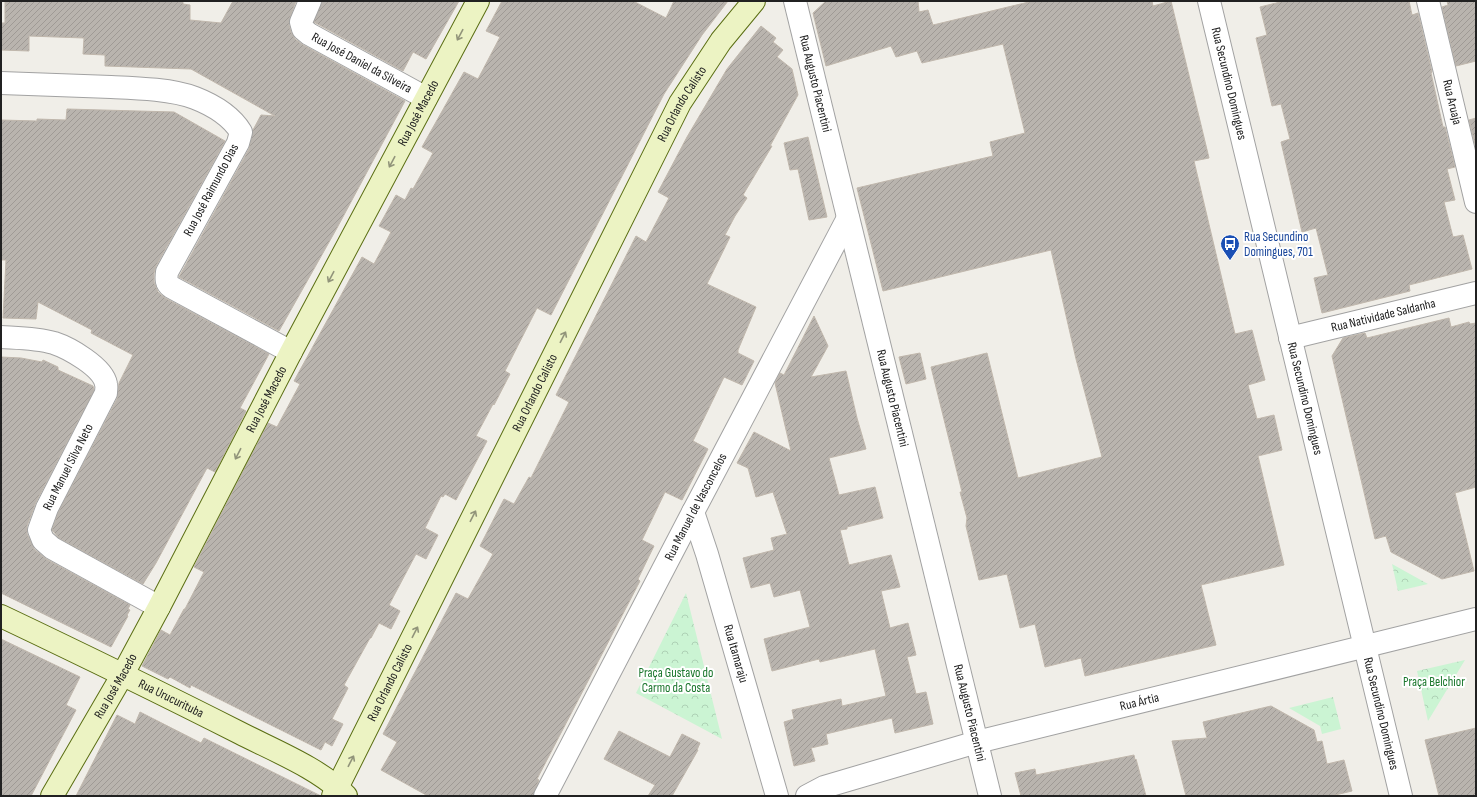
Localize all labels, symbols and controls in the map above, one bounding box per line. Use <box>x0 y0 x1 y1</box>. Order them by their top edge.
street label: Rua Secundino Domingues <box>1208 26 1250 142</box>
street label: Rua José Daniel da Silveira <box>309 29 415 97</box>
one-way arrow <box>456 29 463 41</box>
street label: Rua Augusto Piacentini <box>796 33 835 134</box>
street label: Rua Orlando Calisto <box>654 63 710 145</box>
street label: Rua José Macedo <box>394 77 442 149</box>
street label: Rua Aruaja <box>1439 78 1465 126</box>
street label: Rua José Raimundo Dias <box>180 141 242 239</box>
one-way arrow <box>388 156 395 168</box>
place label: Rua Secundino Domingues, 701 <box>1244 229 1313 260</box>
bus stop icon: Rua Secundino Domingues, 701 <box>1219 233 1241 261</box>
one-way arrow <box>327 271 334 283</box>
street label: Rua Natividade Saldanha <box>1330 295 1437 336</box>
one-way arrow <box>560 332 567 344</box>
street label: Rua Secundino Domingues <box>1284 341 1326 457</box>
street label: Rua Augusto Piacentini <box>873 348 912 448</box>
street label: Rua Orlando Calisto <box>509 351 561 434</box>
street label: Rua José Macedo <box>243 363 290 435</box>
street label: Rua Manuel Silva Neto <box>39 421 97 513</box>
one-way arrow <box>234 448 241 460</box>
street label: Rua Manuel de Vasconcelos <box>661 450 731 563</box>
one-way arrow <box>470 510 477 522</box>
street label: Rua Itamaraju <box>720 623 752 685</box>
one-way arrow <box>412 627 419 639</box>
street label: Rua Orlando Calisto <box>364 641 416 724</box>
street label: Rua José Macedo <box>91 651 141 722</box>
street label: Rua Secundino Domingues <box>1360 656 1402 772</box>
street label: Rua Augusto Piacentini <box>950 663 989 763</box>
park label: Praça Gustavo do Carmo da Costa <box>639 665 713 696</box>
park label: Praça Belchior <box>1403 674 1465 690</box>
street label: Rua Urucurituba <box>136 676 206 721</box>
street label: Rua Ártia <box>1118 689 1161 714</box>
one-way arrow <box>348 755 355 767</box>

